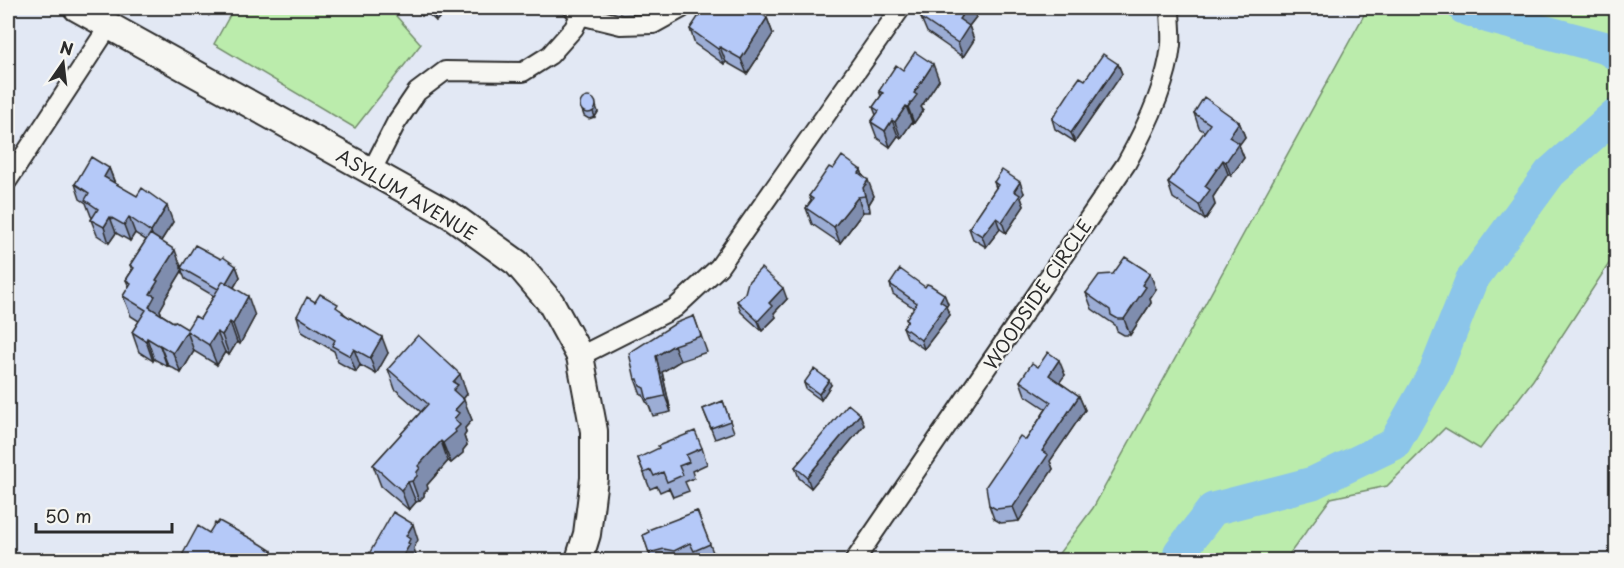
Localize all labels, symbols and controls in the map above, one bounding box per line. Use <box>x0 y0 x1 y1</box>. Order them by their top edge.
north arrow <box>33 33 93 93</box>
text: N <box>58 34 76 61</box>
street label: ASYLUM AVENUE <box>332 141 482 247</box>
street label: WOODSIDE CIRCLE <box>977 213 1097 375</box>
scale bar <box>36 496 172 534</box>
text: 50 m <box>45 502 92 529</box>

